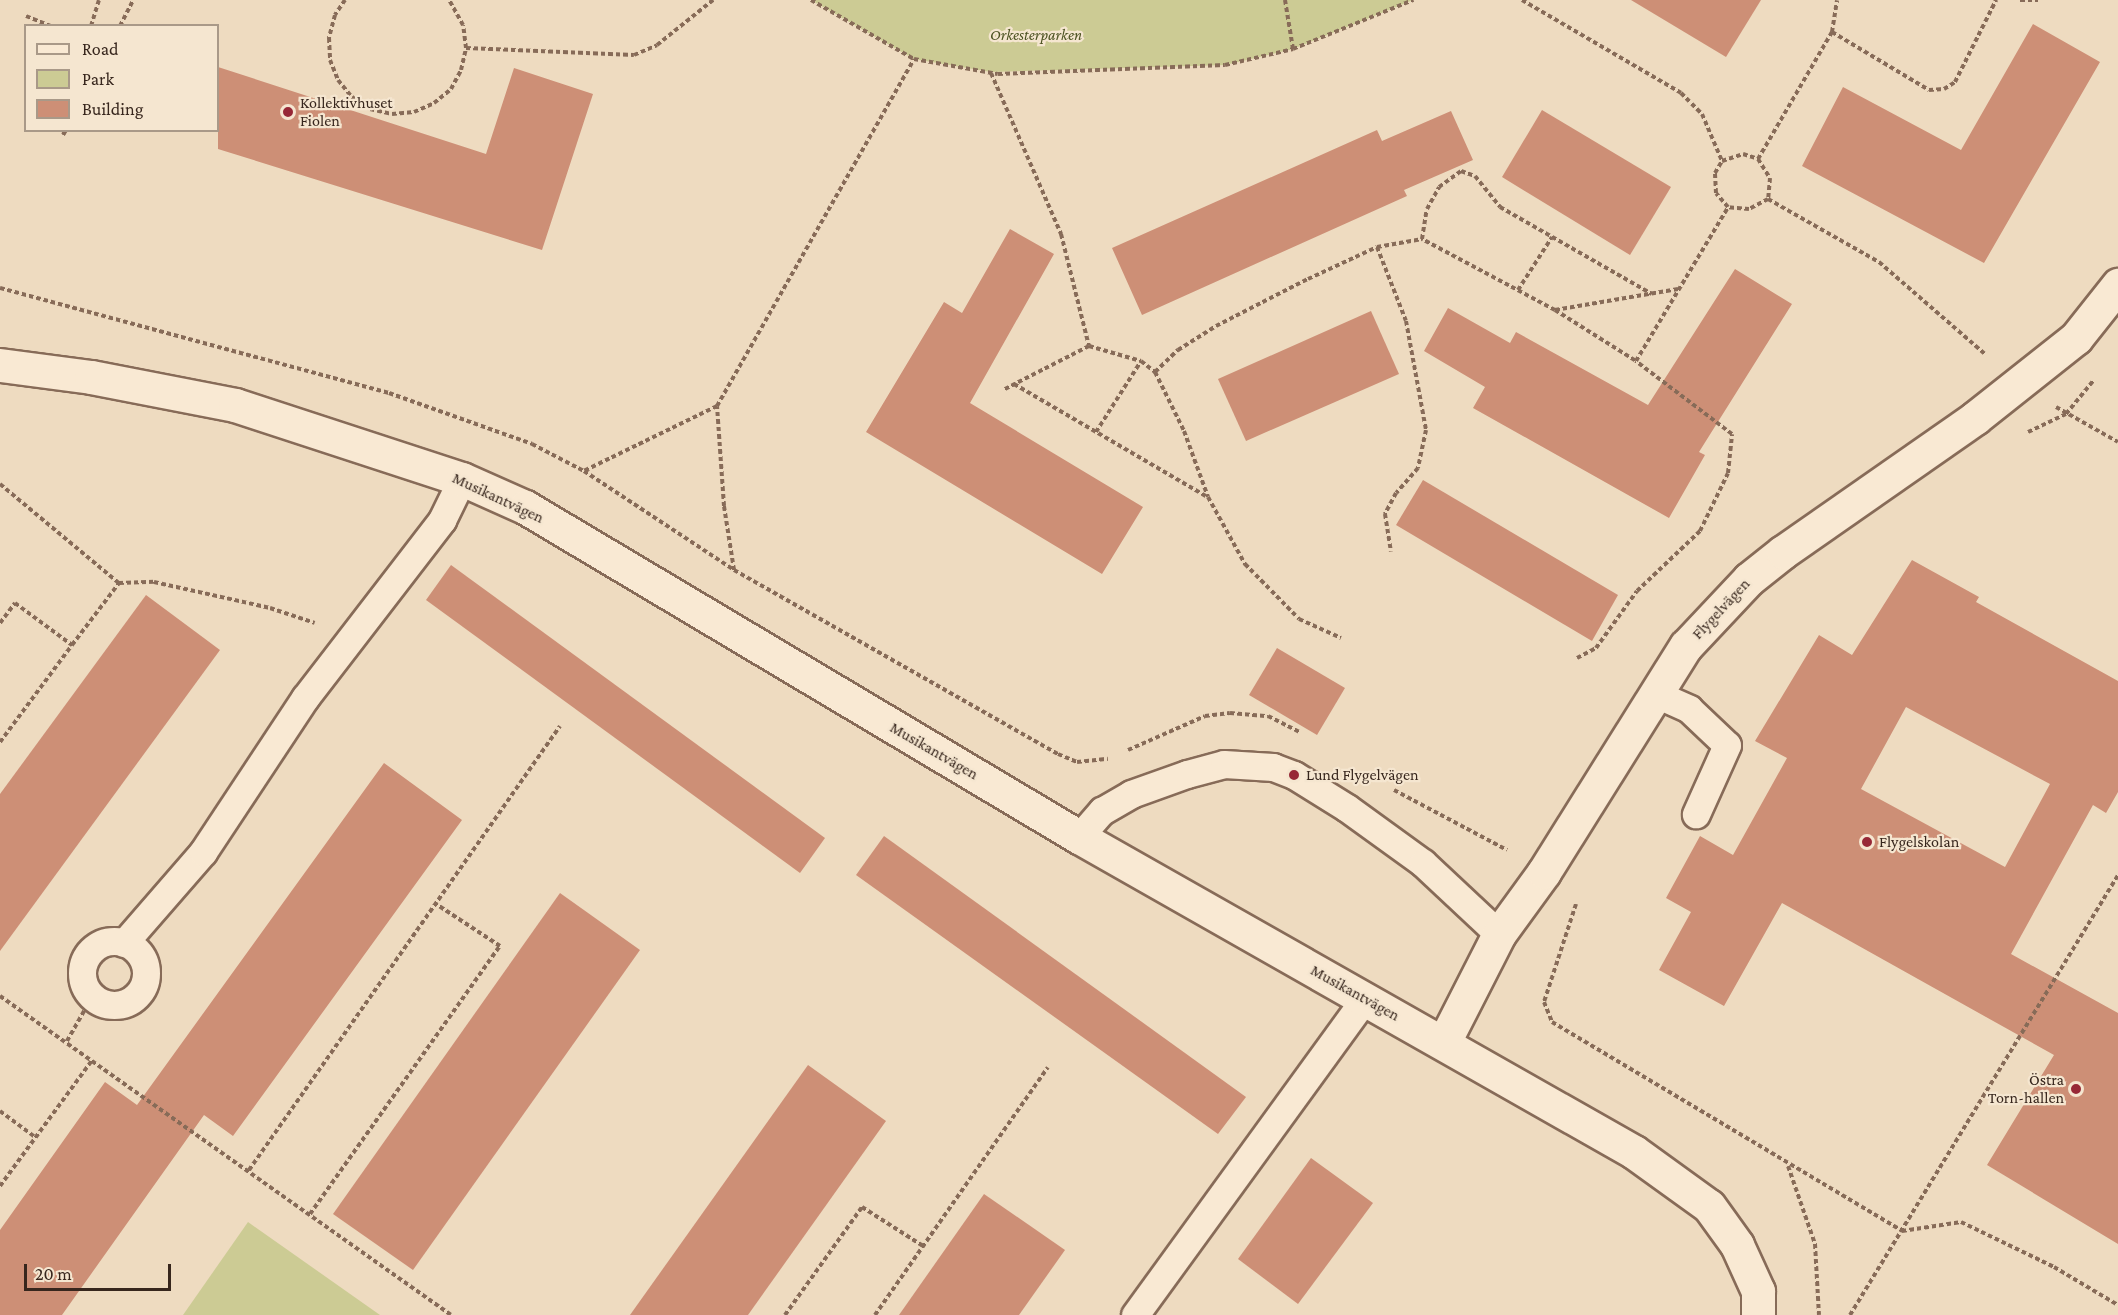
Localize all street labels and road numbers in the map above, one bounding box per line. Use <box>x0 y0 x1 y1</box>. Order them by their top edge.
street label: Musikantvägen <box>449 468 547 528</box>
street label: Flygelvägen <box>1688 575 1754 643</box>
street label: Musikantvägen <box>886 718 982 784</box>
street label: Musikantvägen <box>1307 961 1403 1025</box>

